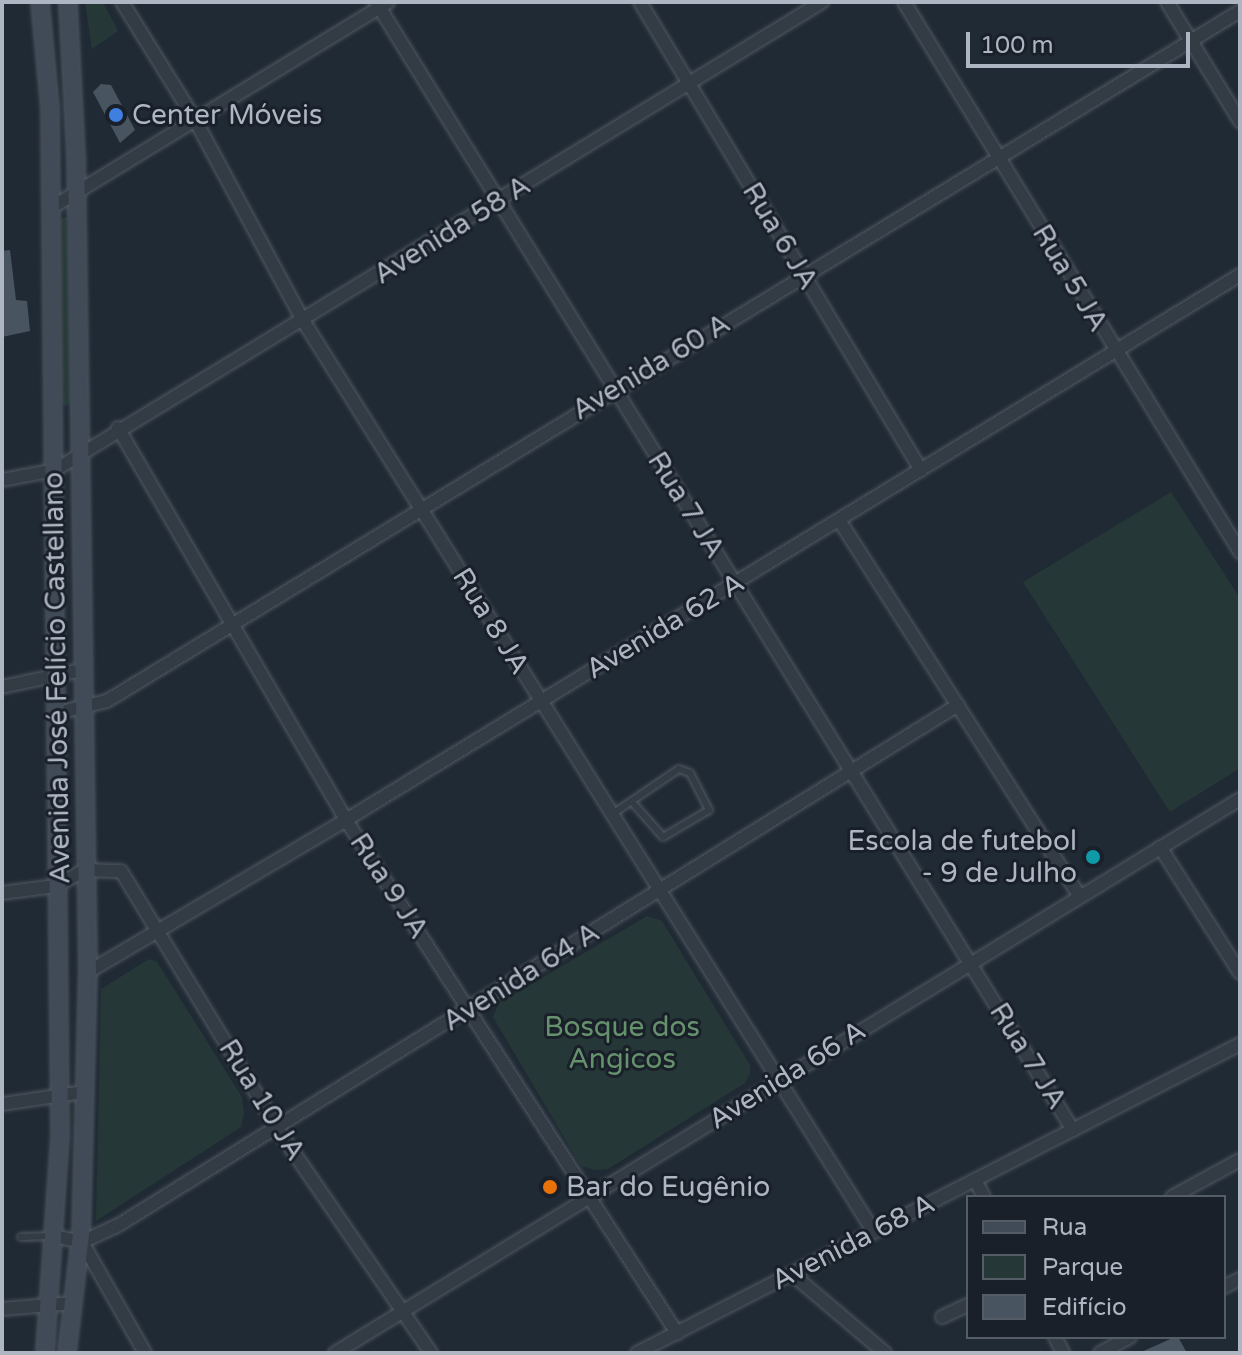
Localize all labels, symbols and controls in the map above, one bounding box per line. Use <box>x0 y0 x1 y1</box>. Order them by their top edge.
scale bar <box>970 16 1194 66</box>
text: 100 m <box>980 31 1054 60</box>
place label: Center Móveis <box>132 98 322 132</box>
marker: Center Móveis <box>107 106 125 124</box>
street label: Avenida 58 A <box>367 168 537 292</box>
street label: Rua 6 JA <box>735 176 825 296</box>
street label: Rua 5 JA <box>1025 218 1115 338</box>
street label: Avenida 60 A <box>566 307 736 427</box>
street label: Rua 7 JA <box>640 446 732 564</box>
street label: Avenida José Felício Castellano <box>37 472 77 884</box>
street label: Rua 8 JA <box>445 562 537 680</box>
street label: Avenida 62 A <box>580 566 750 686</box>
place label: Escola de futebol - 9 de Julho <box>847 824 1077 890</box>
street label: Rua 9 JA <box>343 827 435 945</box>
marker: Escola de futebol - 9 de Julho <box>1084 848 1102 866</box>
street label: Avenida 64 A <box>436 915 606 1039</box>
street label: Rua 7 JA <box>982 997 1074 1115</box>
park label: Bosque dos Angicos <box>544 1010 700 1076</box>
street label: Avenida 66 A <box>702 1013 872 1137</box>
street label: Rua 10 JA <box>212 1033 312 1167</box>
place label: Bar do Eugênio <box>566 1170 770 1204</box>
marker: Bar do Eugênio <box>541 1178 559 1196</box>
street label: Avenida 68 A <box>766 1187 940 1297</box>
legend <box>966 1195 1226 1339</box>
text: Rua <box>1042 1213 1087 1242</box>
text: Parque <box>1042 1253 1123 1282</box>
text: Edifício <box>1042 1293 1127 1322</box>

